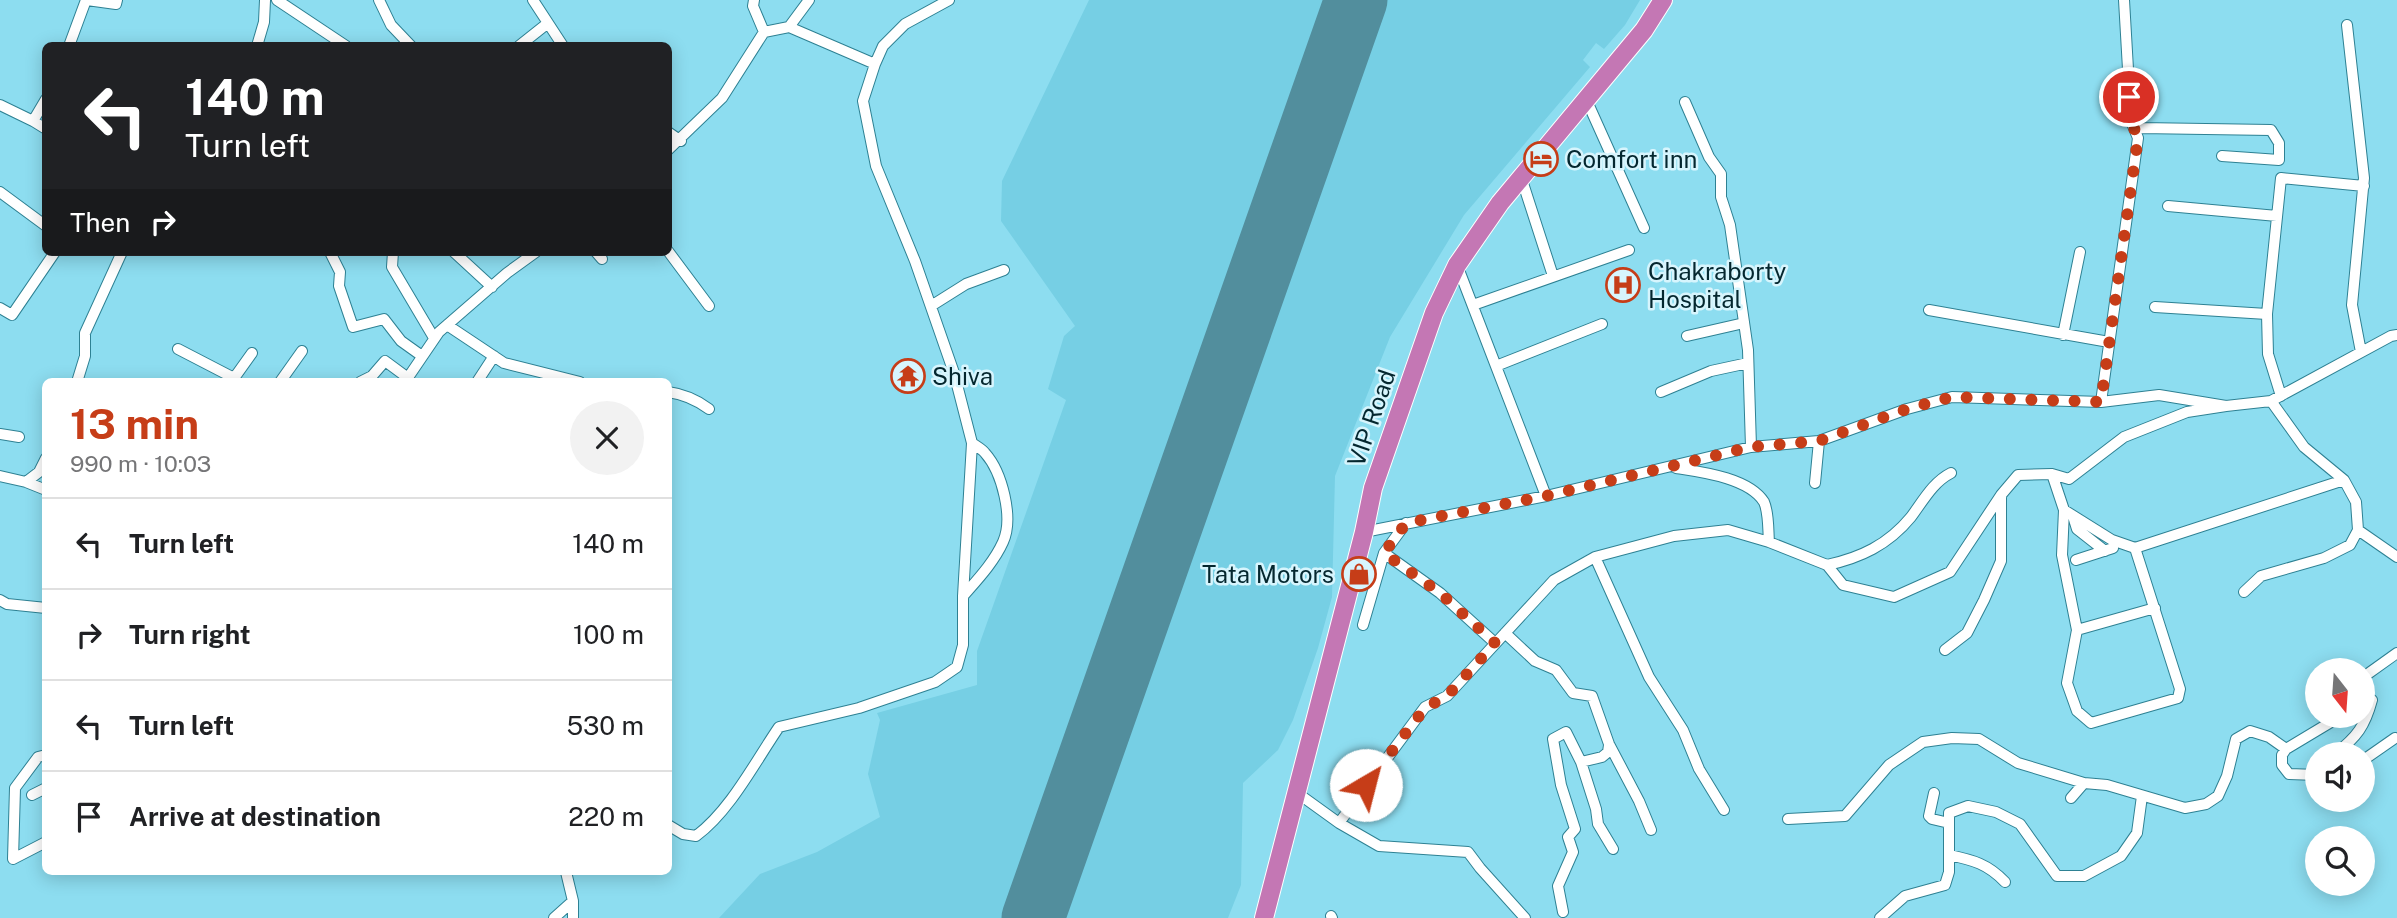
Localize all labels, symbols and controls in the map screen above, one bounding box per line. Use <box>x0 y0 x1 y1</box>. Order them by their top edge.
pin <box>2099 67 2159 127</box>
text: 140 m <box>185 68 325 126</box>
icon: left <box>70 70 161 161</box>
icon: arrive <box>2110 78 2148 116</box>
text: Turn left <box>185 127 310 164</box>
hotel icon: Comfort inn <box>1522 140 1560 178</box>
place label: Comfort inn <box>1566 145 1697 173</box>
icon: right <box>144 203 182 241</box>
text: Then <box>70 207 130 238</box>
place label: Chakraborty Hospital <box>1648 257 1787 313</box>
hospital icon: Chakraborty Hospital <box>1604 266 1642 304</box>
temple icon: Shiva <box>889 357 927 395</box>
place label: Shiva <box>932 362 993 390</box>
street label: VIP Road <box>1341 366 1401 470</box>
text: 13 min <box>70 399 199 448</box>
button: close <box>570 401 644 475</box>
text: 990 m · 10:03 <box>70 450 211 477</box>
icon: left <box>70 525 108 563</box>
text: Turn left <box>129 528 234 559</box>
text: 140 m <box>572 528 644 559</box>
shop icon: Tata Motors <box>1340 555 1378 593</box>
place label: Tata Motors <box>1202 560 1334 588</box>
icon: right <box>70 616 108 654</box>
text: Turn right <box>129 619 251 650</box>
text: 100 m <box>573 619 644 650</box>
north arrow <box>2305 658 2375 728</box>
map controls <box>2305 658 2375 896</box>
icon: left <box>70 707 108 745</box>
text: Turn left <box>129 710 234 741</box>
text: 530 m <box>566 710 644 741</box>
button: sound <box>2305 742 2375 812</box>
position arrow <box>1329 748 1403 822</box>
icon: arrive <box>70 798 108 836</box>
text: Arrive at destination <box>129 801 381 832</box>
text: 220 m <box>568 801 644 832</box>
button: search <box>2305 826 2375 896</box>

